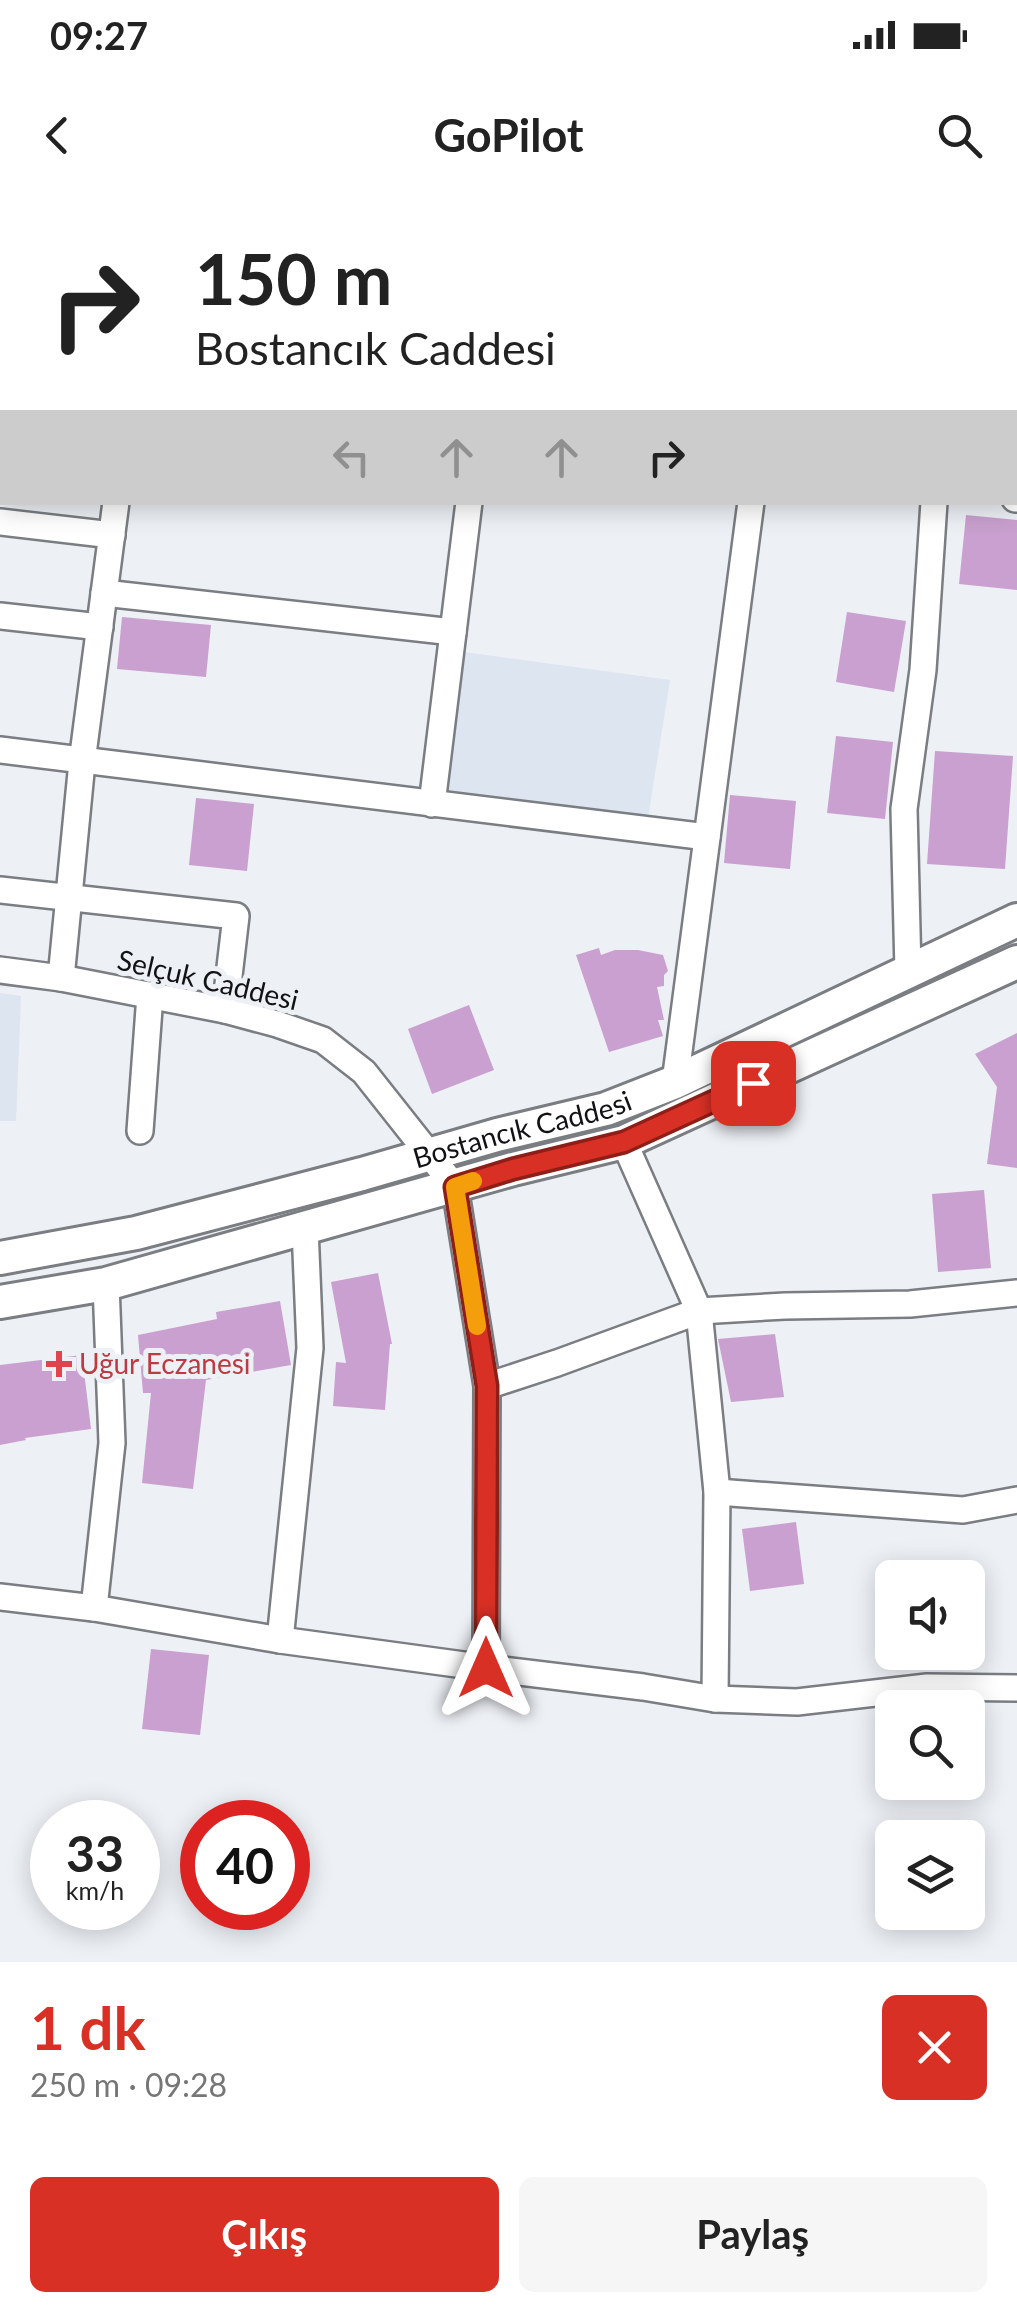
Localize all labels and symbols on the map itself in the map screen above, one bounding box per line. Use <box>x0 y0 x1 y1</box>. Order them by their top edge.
street label: Selçuk Caddesi <box>115 942 302 1016</box>
pin <box>711 1041 796 1126</box>
street label: Bostancık Caddesi <box>409 1083 636 1174</box>
place label: Uğur Eczanesi <box>79 1346 251 1380</box>
marker: Uğur Eczanesi <box>48 1353 70 1375</box>
position arrow <box>434 1616 538 1720</box>
speed limit sign: 40 <box>180 1800 310 1930</box>

